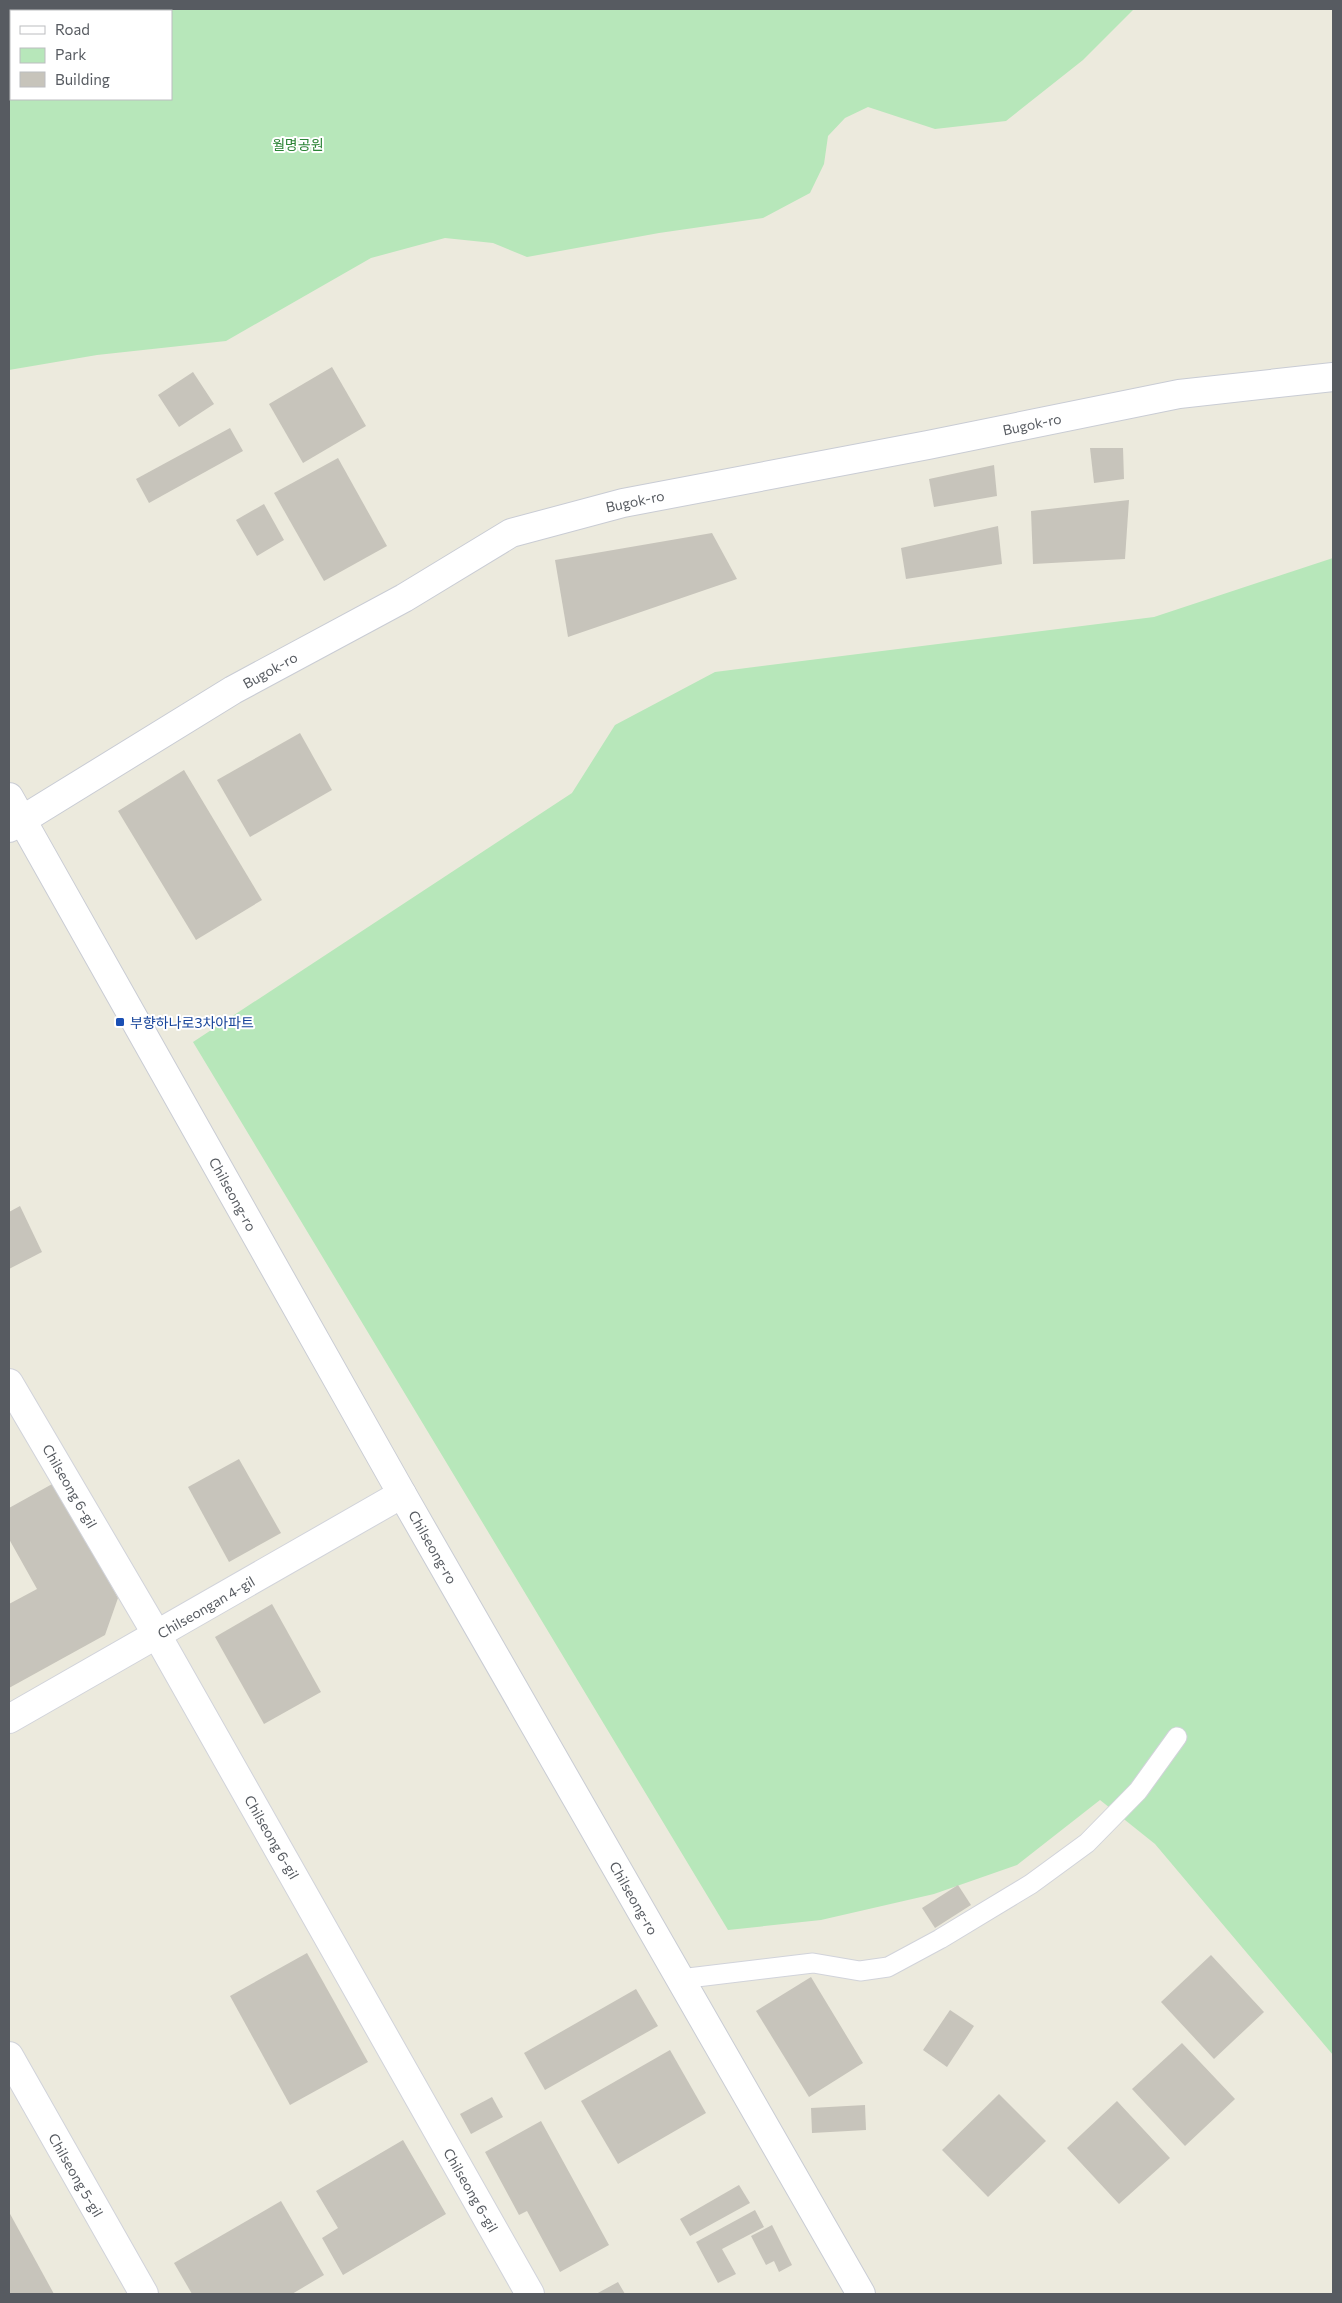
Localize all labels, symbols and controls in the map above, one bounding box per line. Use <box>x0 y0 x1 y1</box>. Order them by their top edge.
legend <box>10 10 172 100</box>
text: Road <box>55 20 90 38</box>
text: Park <box>55 45 86 63</box>
text: Building <box>55 70 110 88</box>
park label: 월명공원 <box>272 136 324 153</box>
street label: Bugok-ro <box>1001 409 1063 439</box>
street label: Bugok-ro <box>604 486 666 516</box>
street label: Bugok-ro <box>240 648 300 692</box>
place label: 부향하나로3차아파트 <box>130 1014 254 1031</box>
marker: 부향하나로3차아파트 <box>114 1016 126 1028</box>
street label: Chilseong-ro <box>206 1154 260 1234</box>
street label: Chilseong 6-gil <box>39 1441 101 1531</box>
street label: Chilseong-ro <box>405 1507 461 1587</box>
street label: Chilseongan 4-gil <box>154 1572 258 1642</box>
street label: Chilseong 6-gil <box>241 1792 303 1882</box>
street label: Chilseong-ro <box>606 1858 662 1938</box>
street label: Chilseong 5-gil <box>45 2130 107 2220</box>
street label: Chilseong 6-gil <box>440 2145 502 2235</box>

